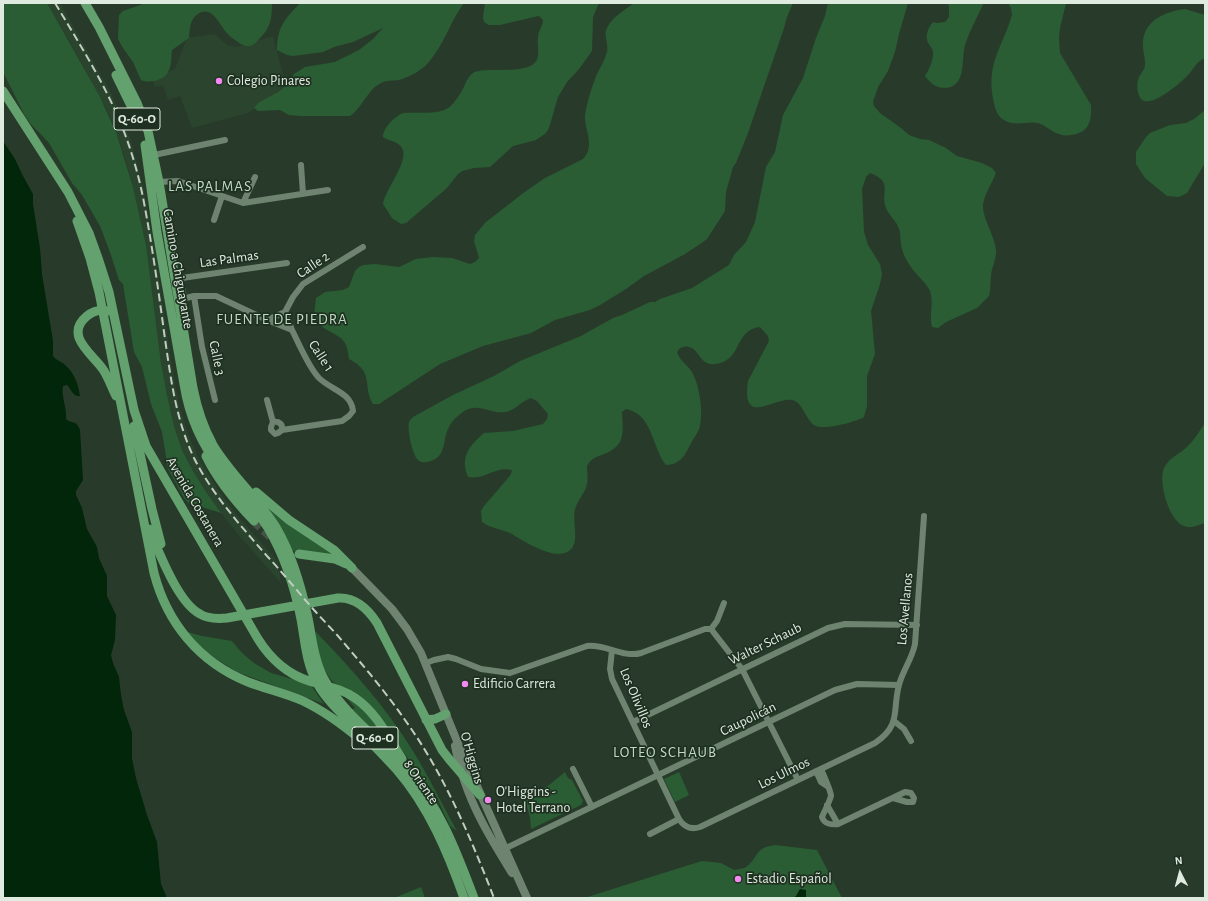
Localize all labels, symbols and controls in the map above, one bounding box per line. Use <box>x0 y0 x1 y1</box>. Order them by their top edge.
place label: Colegio Pinares <box>227 73 310 89</box>
marker: Colegio Pinares <box>214 76 224 86</box>
road number: Q-60-O <box>114 108 160 130</box>
district label: LAS PALMAS <box>168 177 252 195</box>
street label: Camino a Chiguayante <box>159 208 197 330</box>
street label: Las Palmas <box>198 247 260 271</box>
street label: Calle 2 <box>293 248 333 282</box>
district label: FUENTE DE PIEDRA <box>216 310 348 328</box>
street label: Calle 1 <box>305 337 337 375</box>
street label: Calle 3 <box>205 339 229 377</box>
street label: Avenida Costanera <box>162 454 228 550</box>
street label: Los Avellanos <box>893 572 917 646</box>
street label: Walter Schaub <box>726 619 804 669</box>
street label: Los Olivillos <box>616 665 656 731</box>
place label: Edificio Carrera <box>473 676 556 692</box>
marker: Edificio Carrera <box>460 679 470 689</box>
street label: Caupolicán <box>717 698 779 740</box>
road number: Q-60-O <box>352 727 398 749</box>
street label: O'Higgins <box>457 730 487 786</box>
district label: LOTEO SCHAUB <box>613 743 717 761</box>
street label: Los Ulmos <box>755 753 813 793</box>
street label: 8 Oriente <box>400 757 442 807</box>
place label: O'Higgins - Hotel Terrano <box>496 784 570 816</box>
marker: O'Higgins - Hotel Terrano <box>483 795 493 805</box>
north arrow <box>1160 853 1200 893</box>
text: N <box>1174 855 1183 866</box>
place label: Estadio Español <box>746 871 832 887</box>
marker: Estadio Español <box>733 874 743 884</box>

